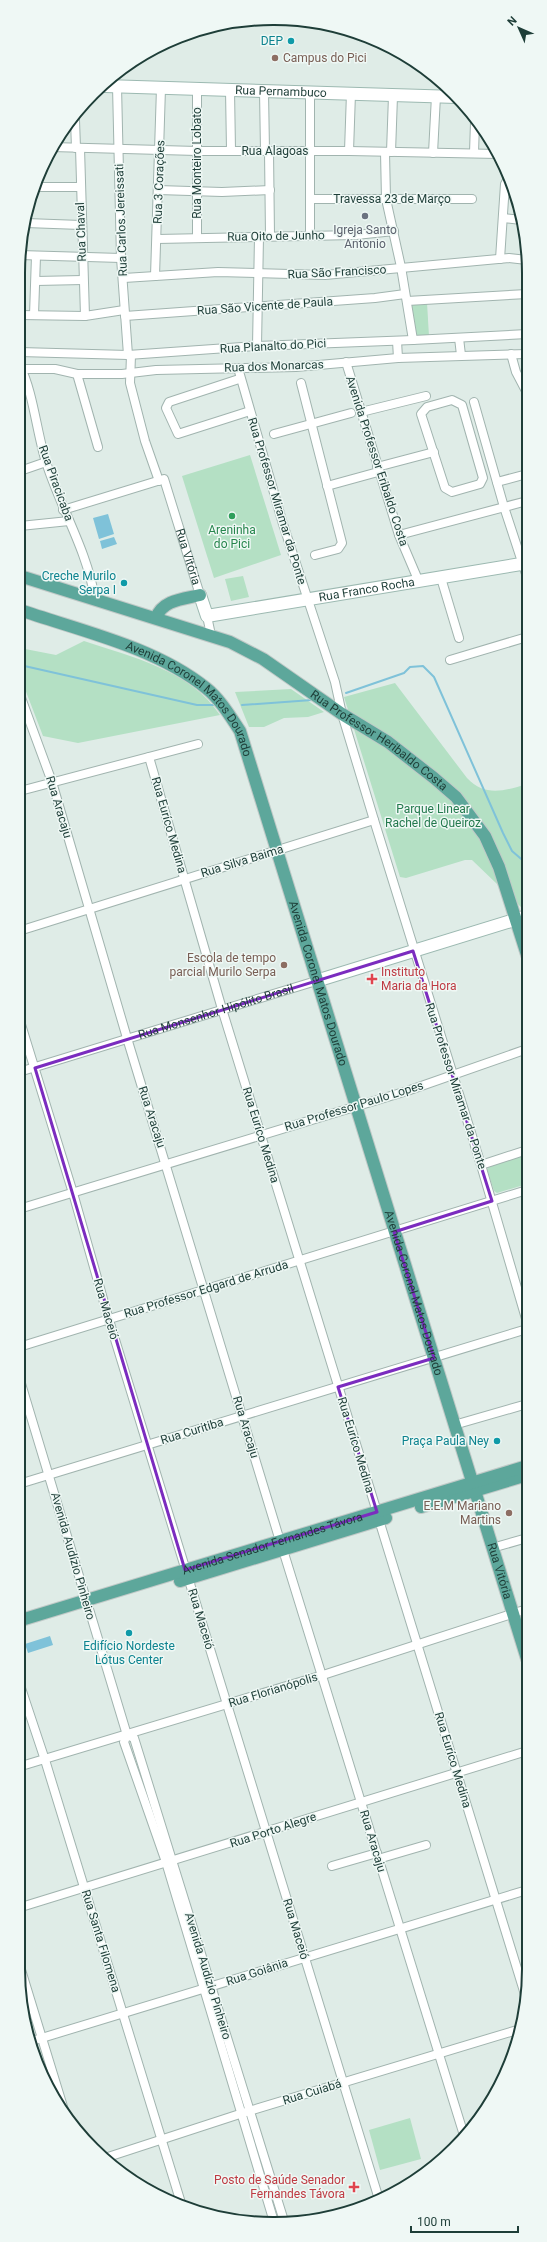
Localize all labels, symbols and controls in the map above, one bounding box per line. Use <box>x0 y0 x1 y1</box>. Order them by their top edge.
north arrow <box>499 8 539 48</box>
text: N <box>505 14 520 29</box>
place label: DEP <box>261 34 283 48</box>
marker: DEP <box>286 36 296 46</box>
place label: Campus do Pici <box>283 51 367 65</box>
marker: Campus do Pici <box>270 53 280 63</box>
street label: Rua Pernambuco <box>235 83 327 100</box>
street label: Rua Monteiro Lobato <box>190 107 204 219</box>
street label: Rua 3 Corações <box>151 140 167 224</box>
street label: Rua Alagoas <box>241 144 309 158</box>
street label: Rua Carlos Jereissati <box>112 163 130 277</box>
street label: Travessa 23 de Março <box>333 192 451 206</box>
street label: Rua Chaval <box>73 202 89 262</box>
marker: Igreja Santo Antonio <box>360 211 370 221</box>
place label: Igreja Santo Antonio <box>333 223 397 251</box>
street label: Rua Oito de Junho <box>227 228 325 244</box>
street label: Rua São Francisco <box>287 262 387 282</box>
street label: Rua São Vicente de Paula <box>197 294 333 318</box>
street label: Rua Planalto do Pici <box>219 336 327 356</box>
street label: Rua dos Monarcas <box>224 357 324 375</box>
street label: Avenida Professor Eribaldo Costa <box>343 374 411 548</box>
street label: Rua Professor Miramar da Ponte <box>245 416 309 586</box>
street label: Rua Piracicaba <box>36 443 76 523</box>
marker: Areninha do Pici <box>227 511 237 521</box>
place label: Areninha do Pici <box>208 523 256 551</box>
street label: Rua Vitória <box>173 527 203 587</box>
place label: Creche Murilo Serpa I <box>42 569 116 597</box>
street label: Rua Franco Rocha <box>318 575 416 604</box>
marker: Creche Murilo Serpa I <box>119 578 129 588</box>
street label: Avenida Coronel Matos Dourado <box>124 639 254 758</box>
street label: Rua Professor Heribaldo Costa <box>308 687 450 793</box>
street label: Rua Aracaju <box>43 774 75 840</box>
street label: Rua Euríco Medina <box>149 775 189 875</box>
park label: Parque Linear Rachel de Queiroz <box>385 802 481 830</box>
street label: Rua Silva Baima <box>199 842 285 880</box>
street label: Avenida Coronel Matos Dourado <box>286 899 350 1068</box>
place label: Escola de tempo parcial Murilo Serpa <box>170 951 276 979</box>
marker: Escola de tempo parcial Murilo Serpa <box>279 960 289 970</box>
place label: Instituto Maria da Hora <box>381 965 457 993</box>
marker: Instituto Maria da Hora <box>366 973 378 985</box>
street label: Rua Monsenhor Hipólito Brasil <box>137 981 295 1042</box>
street label: Rua Professor Miramar da Ponte <box>422 1001 490 1171</box>
street label: Rua Professor Paulo Lopes <box>283 1078 425 1134</box>
street label: Rua Aracaju <box>135 1084 169 1150</box>
street label: Rua Euríco Medina <box>240 1085 282 1185</box>
street label: Avenida Coronel Matos Dourado <box>382 1209 446 1377</box>
street label: Rua Professor Edgard de Arruda <box>122 1257 290 1321</box>
street label: Rua Maceió <box>91 1277 121 1341</box>
street label: Rua Aracaju <box>230 1394 262 1460</box>
street label: Rua Euríco Medina <box>335 1395 377 1495</box>
street label: Rua Curitiba <box>159 1415 225 1447</box>
place label: Praça Paula Ney <box>402 1434 489 1448</box>
marker: Praça Paula Ney <box>492 1436 502 1446</box>
street label: Avenida Audízio Pinheiro <box>48 1491 98 1622</box>
place label: E.E.M Mariano Martins <box>424 1499 501 1527</box>
marker: E.E.M Mariano Martins <box>504 1508 514 1518</box>
street label: Avenida Senador Fernandes Távora <box>181 1509 364 1578</box>
street label: Rua Vitória <box>484 1541 515 1601</box>
street label: Rua Maceió <box>185 1587 217 1651</box>
marker: Edifício Nordeste Lótus Center <box>124 1628 134 1638</box>
place label: Edifício Nordeste Lótus Center <box>83 1639 175 1667</box>
street label: Rua Florianópolis <box>227 1670 319 1710</box>
street label: Rua Euríco Medina <box>432 1710 474 1810</box>
street label: Rua Aracaju <box>357 1808 389 1874</box>
street label: Rua Porto Alegre <box>228 1809 318 1851</box>
street label: Rua Santa Filomena <box>79 1888 123 1994</box>
street label: Rua Maceió <box>280 1897 312 1961</box>
street label: Avenida Audízio Pinheiro <box>182 1911 234 2041</box>
street label: Rua Goiânia <box>224 1955 290 1989</box>
street label: Rua Cuiabá <box>281 2076 343 2108</box>
place label: Posto de Saúde Senador Fernandes Távora <box>214 2173 345 2201</box>
marker: Posto de Saúde Senador Fernandes Távora <box>348 2181 360 2193</box>
scale bar <box>411 2208 518 2234</box>
text: 100 m <box>417 2215 451 2229</box>

